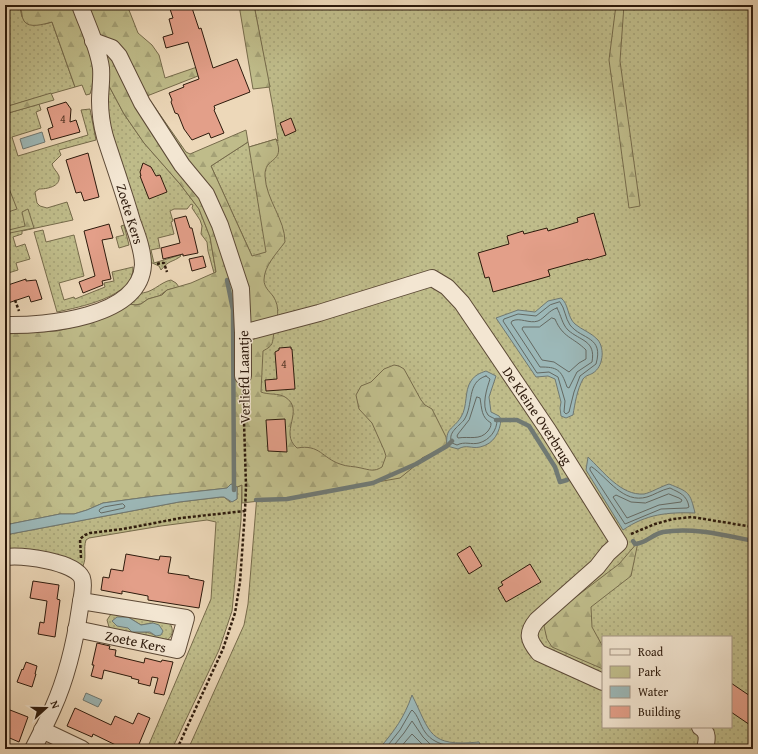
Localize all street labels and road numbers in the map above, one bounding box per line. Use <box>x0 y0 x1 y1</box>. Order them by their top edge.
street label: Zoete Kers <box>111 181 149 247</box>
street label: Verliefd Laantje <box>233 330 255 424</box>
street label: De Kleine Overbrug <box>498 363 577 468</box>
street label: Zoete Kers <box>103 625 168 658</box>

